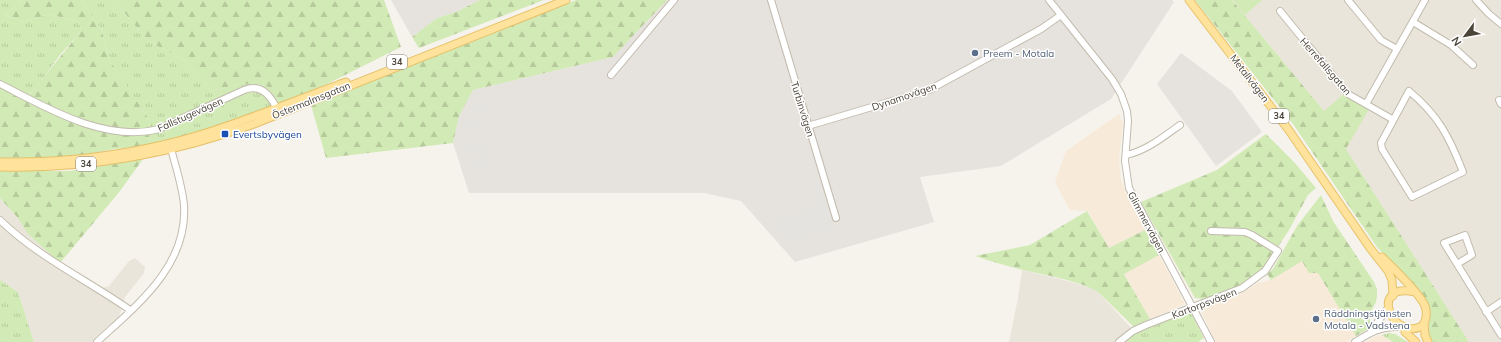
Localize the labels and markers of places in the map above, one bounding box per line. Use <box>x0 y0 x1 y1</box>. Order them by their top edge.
place label: Preem - Motala <box>983 47 1054 60</box>
marker: Preem - Motala <box>970 48 980 58</box>
place label: Evertsbyvägen <box>233 128 302 141</box>
marker: Evertsbyvägen <box>220 129 230 139</box>
place label: Räddningstjänsten Motala - Vadstena <box>1324 307 1412 332</box>
marker: Räddningstjänsten Motala - Vadstena <box>1311 314 1321 324</box>

